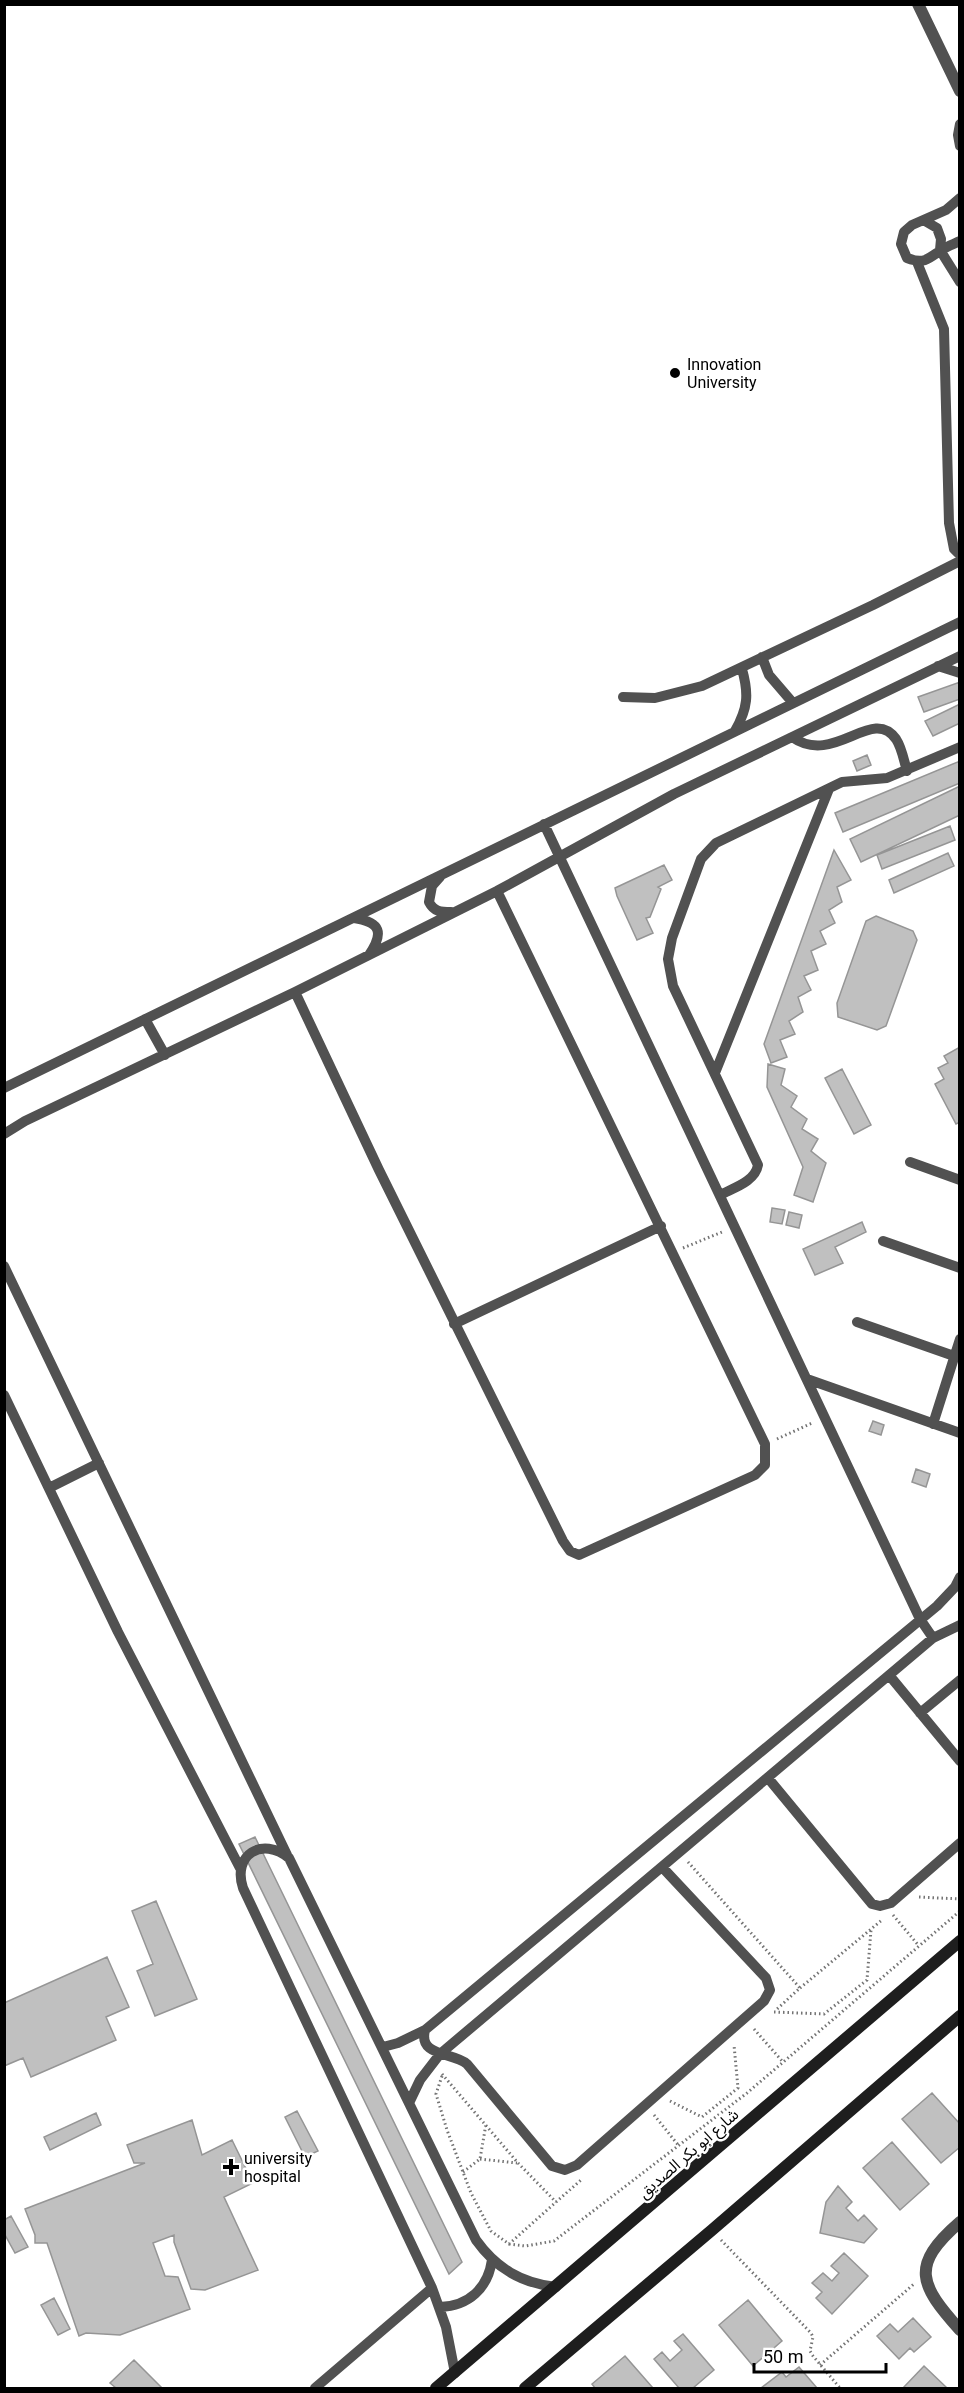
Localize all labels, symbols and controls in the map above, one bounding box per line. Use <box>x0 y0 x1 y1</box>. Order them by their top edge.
place label: Innovation University <box>687 355 761 392</box>
marker: Innovation University <box>668 366 682 380</box>
street label: شارع ابو بكر الصديق <box>634 2105 744 2204</box>
place label: university hospital <box>244 2149 312 2186</box>
marker: university hospital <box>222 2158 240 2176</box>
scale bar <box>754 2336 886 2374</box>
text: 50 m <box>763 2346 803 2367</box>

